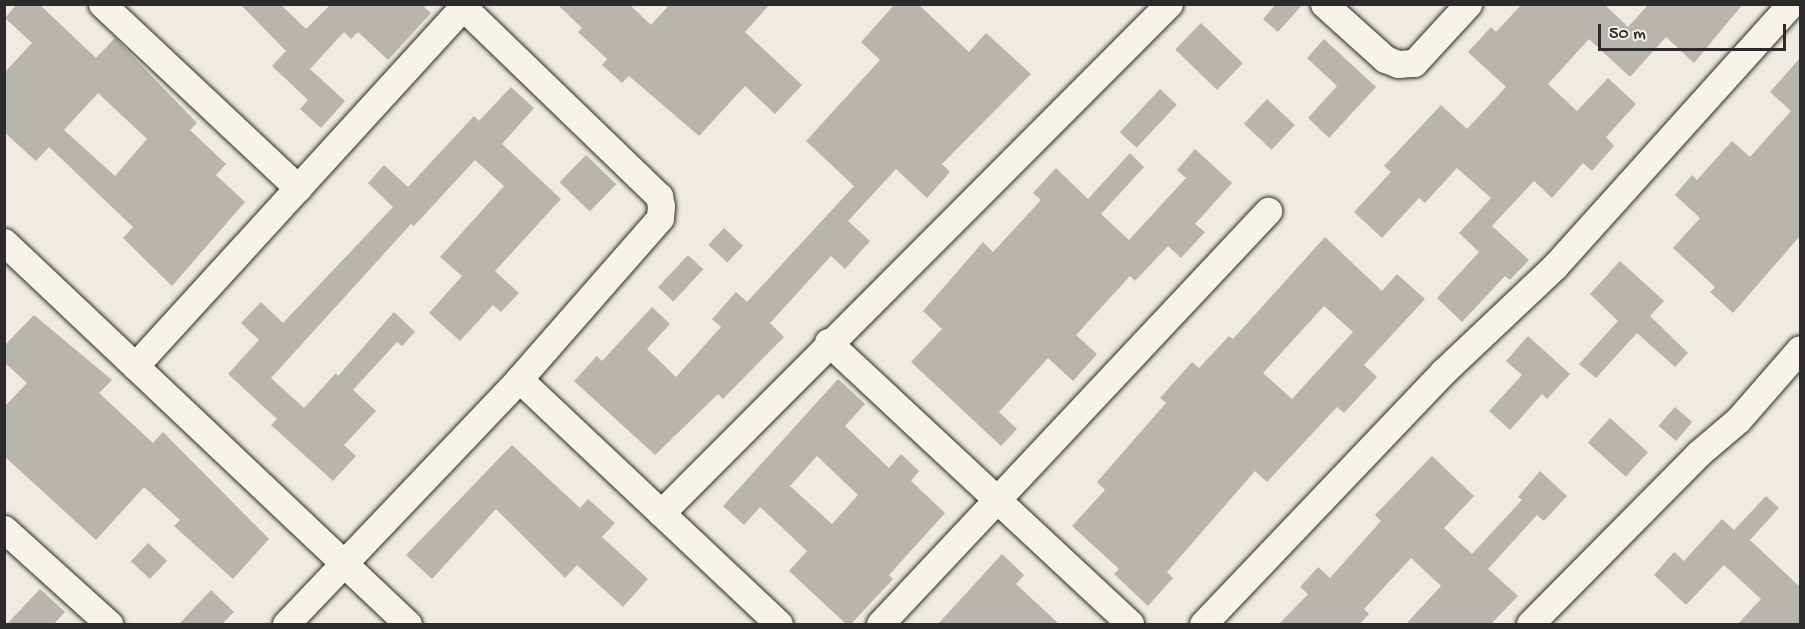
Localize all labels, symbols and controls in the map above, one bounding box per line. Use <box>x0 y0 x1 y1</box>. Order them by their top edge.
scale bar <box>1601 12 1788 50</box>
text: 50 m <box>1609 24 1646 45</box>

